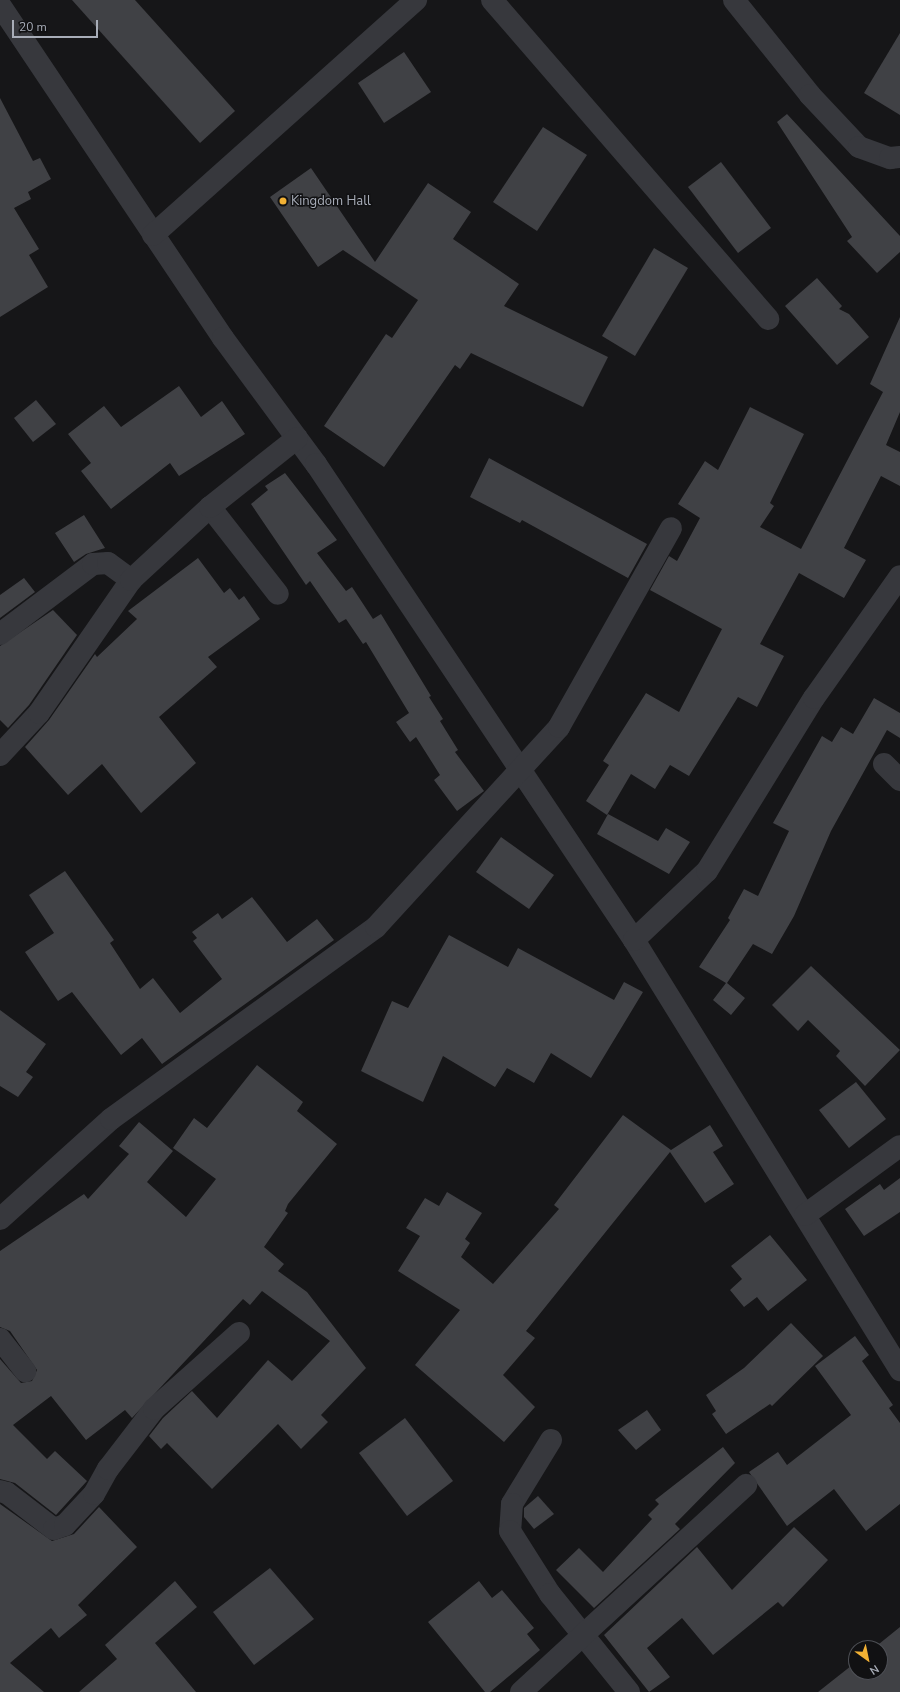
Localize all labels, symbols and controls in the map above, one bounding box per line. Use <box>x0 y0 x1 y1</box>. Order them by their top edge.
scale bar <box>14 12 100 38</box>
text: 20 m <box>19 19 47 35</box>
place label: Kingdom Hall <box>291 193 371 209</box>
marker: Kingdom Hall <box>278 196 288 206</box>
north arrow <box>848 1640 888 1680</box>
text: N <box>867 1661 882 1678</box>

